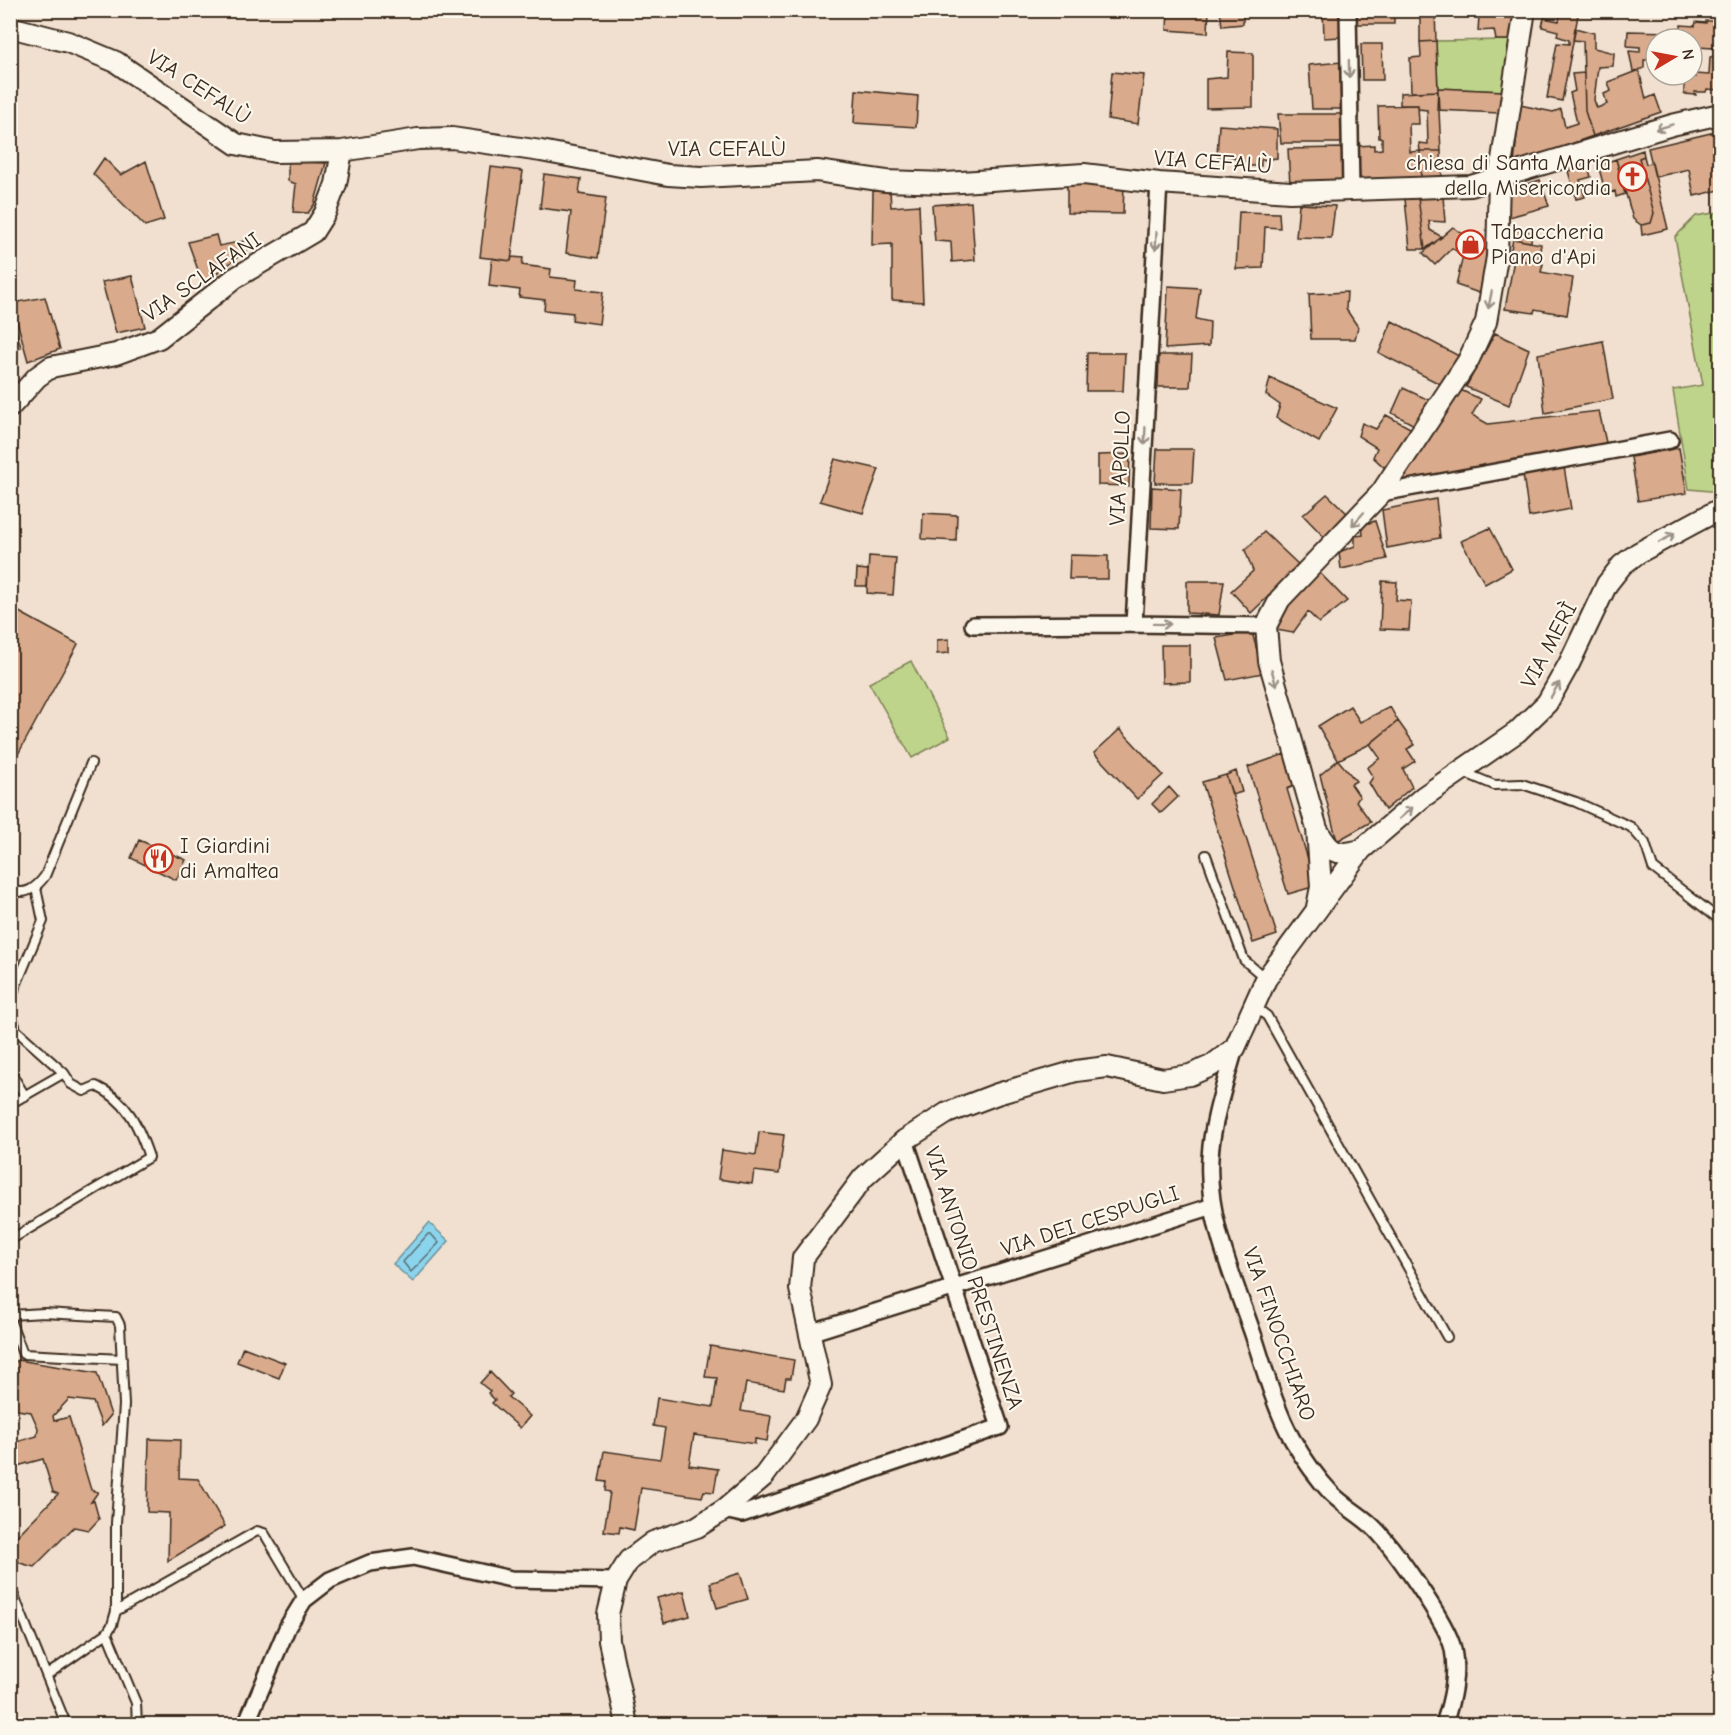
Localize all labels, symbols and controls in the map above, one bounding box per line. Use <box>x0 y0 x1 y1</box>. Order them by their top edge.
north arrow <box>1644 27 1704 87</box>
street label: VIA CEFALÙ <box>142 44 256 130</box>
text: N <box>1678 48 1698 61</box>
one-way arrow <box>1343 58 1355 78</box>
one-way arrow <box>1655 123 1674 134</box>
street label: VIA CEFALÙ <box>668 136 786 162</box>
street label: VIA CEFALÙ <box>1153 145 1273 179</box>
place label: chiesa di Santa Maria della Misericordia <box>1406 150 1611 201</box>
church icon: chiesa di Santa Maria della Misericordia <box>1616 160 1648 192</box>
place label: Tabaccheria Piano d'Api <box>1491 219 1604 270</box>
street label: VIA SCLAFANI <box>138 227 266 327</box>
shop icon: Tabaccheria Piano d'Api <box>1454 229 1486 261</box>
one-way arrow <box>1150 231 1161 251</box>
one-way arrow <box>1484 290 1495 309</box>
street label: VIA APOLLO <box>1104 410 1136 526</box>
one-way arrow <box>1139 426 1150 446</box>
one-way arrow <box>1351 511 1365 526</box>
one-way arrow <box>1658 532 1676 543</box>
street label: VIA MERÌ <box>1515 597 1583 693</box>
one-way arrow <box>1152 618 1172 630</box>
one-way arrow <box>1269 668 1280 687</box>
one-way arrow <box>1550 681 1561 699</box>
one-way arrow <box>1398 806 1413 820</box>
place label: I Giardini di Amaltea <box>180 833 279 884</box>
restaurant icon: I Giardini di Amaltea <box>143 843 175 875</box>
street label: VIA ANTONIO PRESTINENZA <box>919 1143 1029 1413</box>
street label: VIA DEI CESPUGLI <box>998 1180 1182 1262</box>
street label: VIA FINOCCHIARO <box>1237 1244 1321 1424</box>

